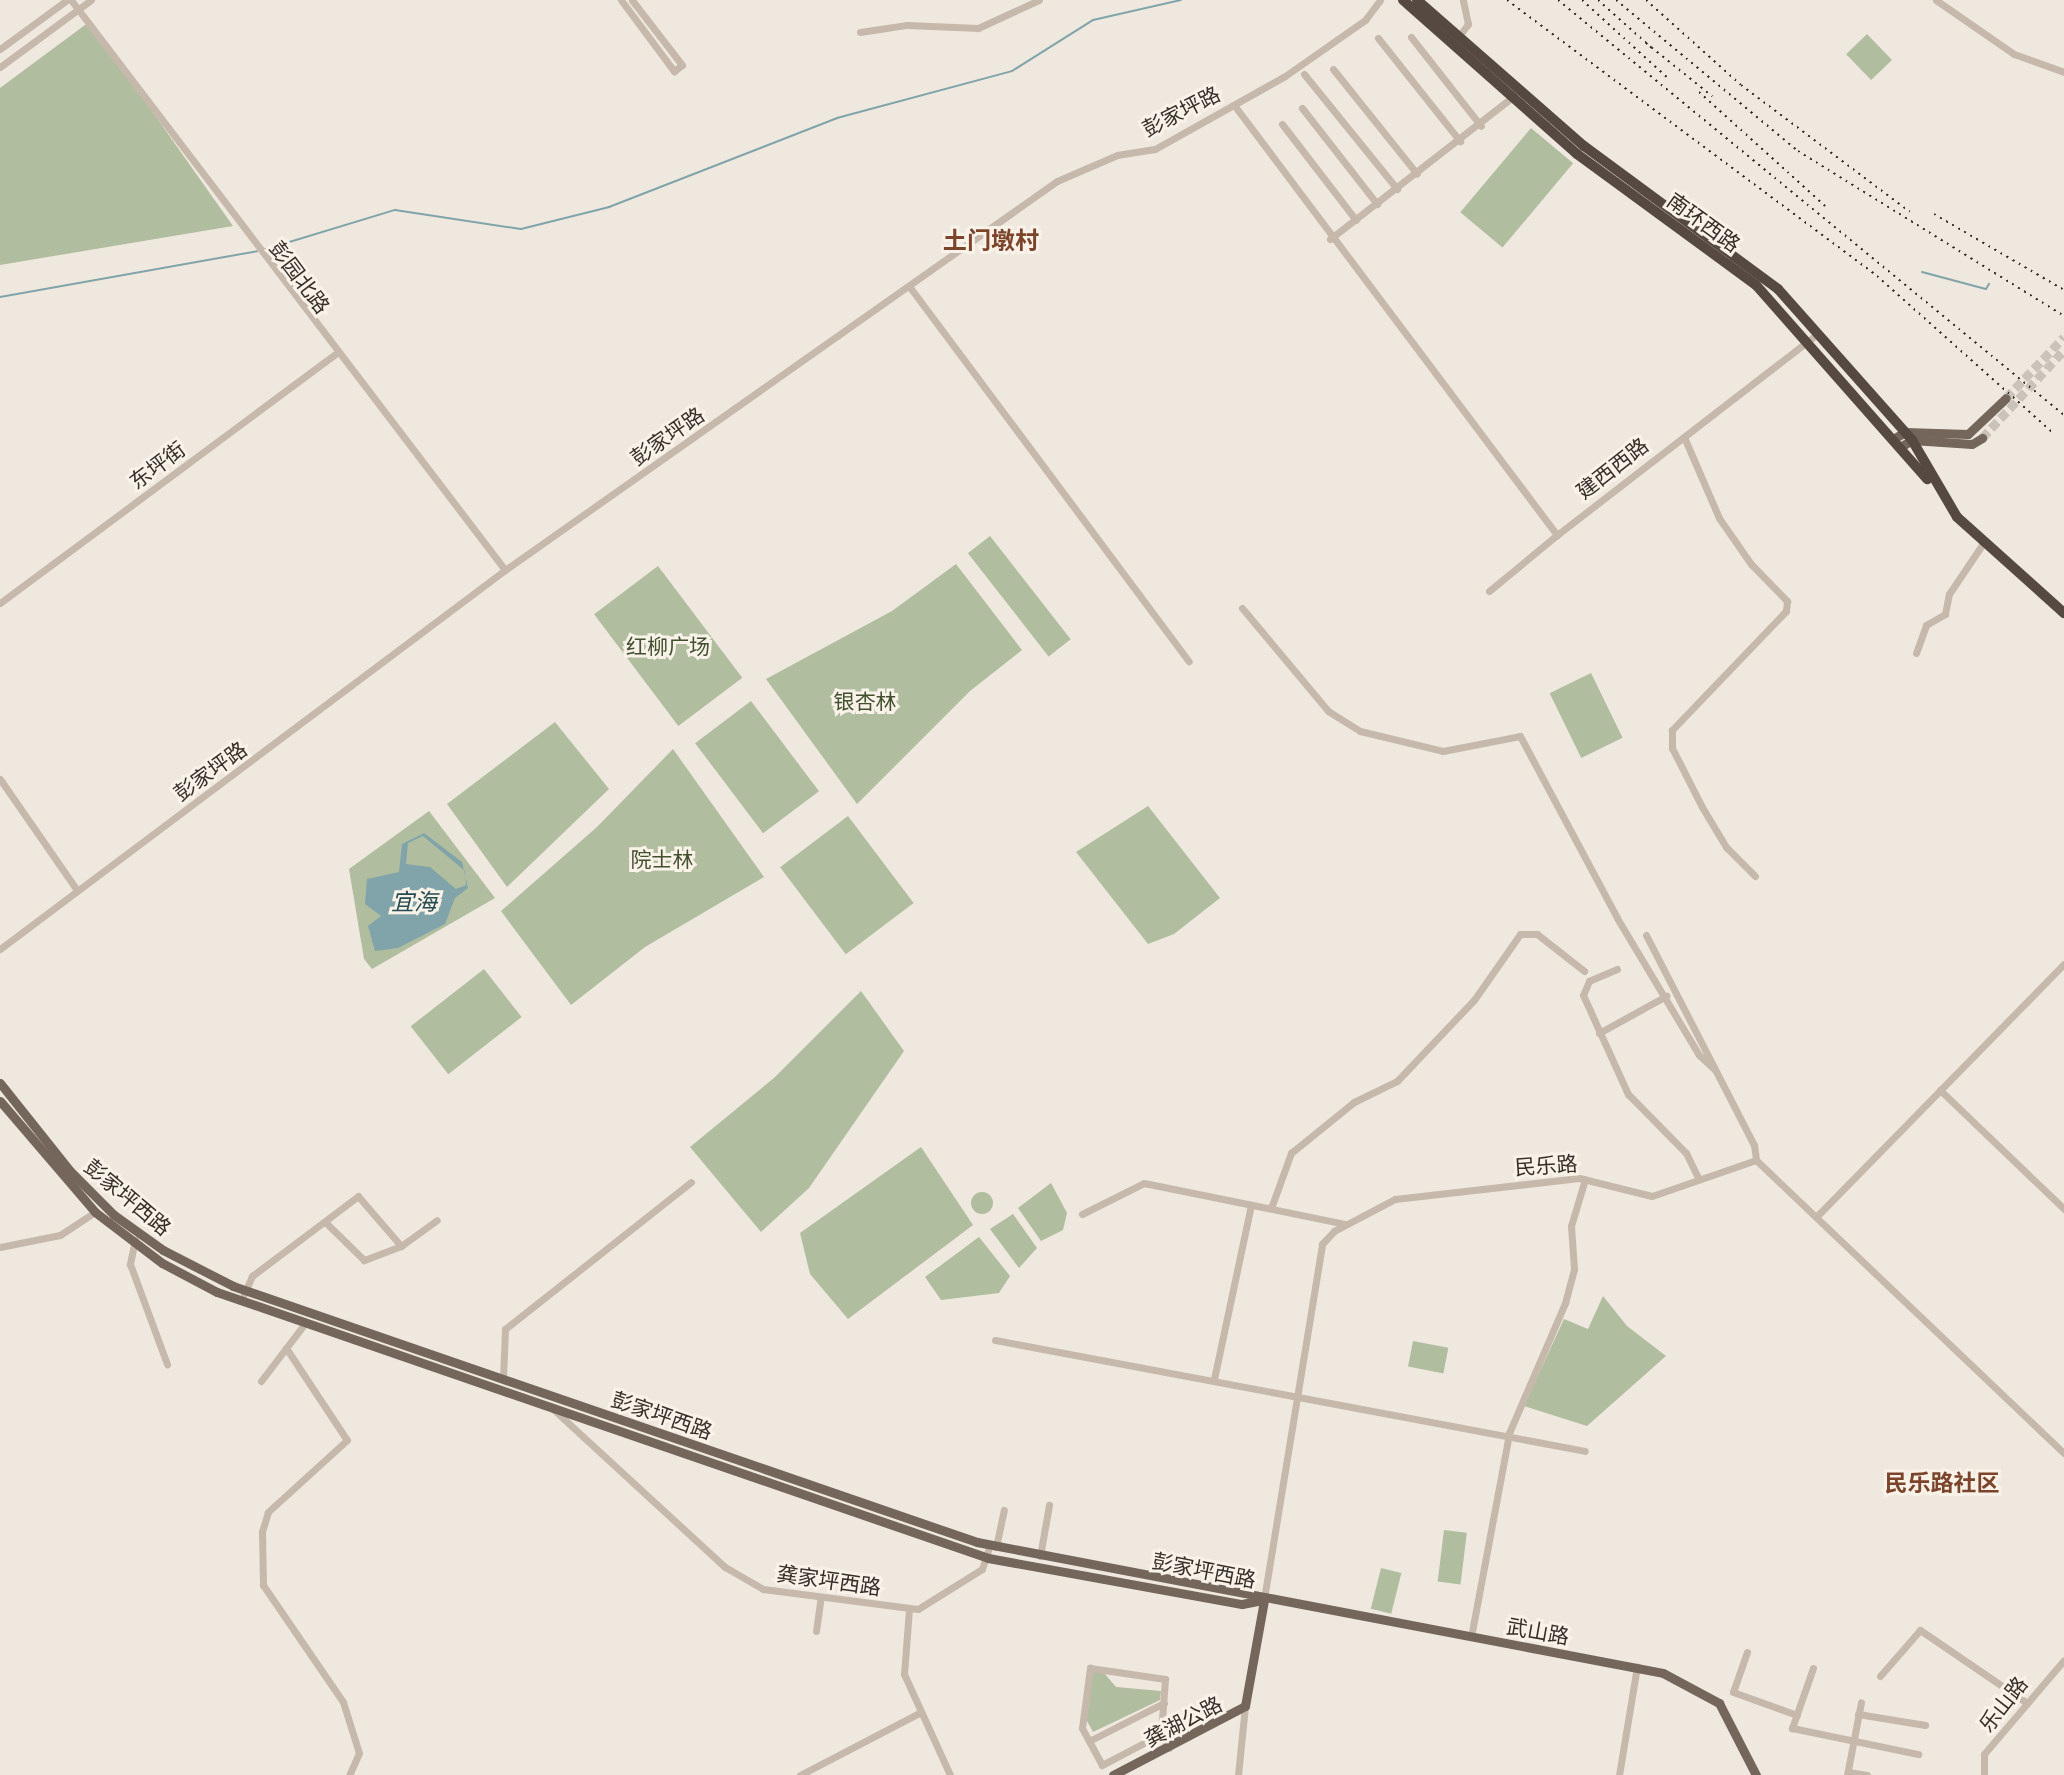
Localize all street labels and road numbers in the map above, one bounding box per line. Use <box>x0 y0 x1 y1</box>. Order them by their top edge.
street label: 彭家坪路 <box>1138 81 1224 141</box>
street label: 南环西路 <box>1663 187 1745 257</box>
street label: 彭园北路 <box>265 236 335 318</box>
street label: 彭家坪路 <box>625 402 709 470</box>
street label: 建西西路 <box>1571 432 1653 504</box>
street label: 东坪街 <box>124 436 190 494</box>
street label: 彭家坪路 <box>169 736 251 806</box>
street label: 民乐路 <box>1514 1150 1578 1180</box>
street label: 彭家坪西路 <box>80 1154 176 1240</box>
street label: 彭家坪西路 <box>608 1386 716 1444</box>
street label: 彭家坪西路 <box>1150 1548 1258 1592</box>
street label: 龚家坪西路 <box>775 1560 883 1600</box>
street label: 武山路 <box>1505 1613 1571 1649</box>
street label: 乐山路 <box>1974 1671 2032 1737</box>
street label: 龚湖公路 <box>1140 1691 1226 1751</box>

